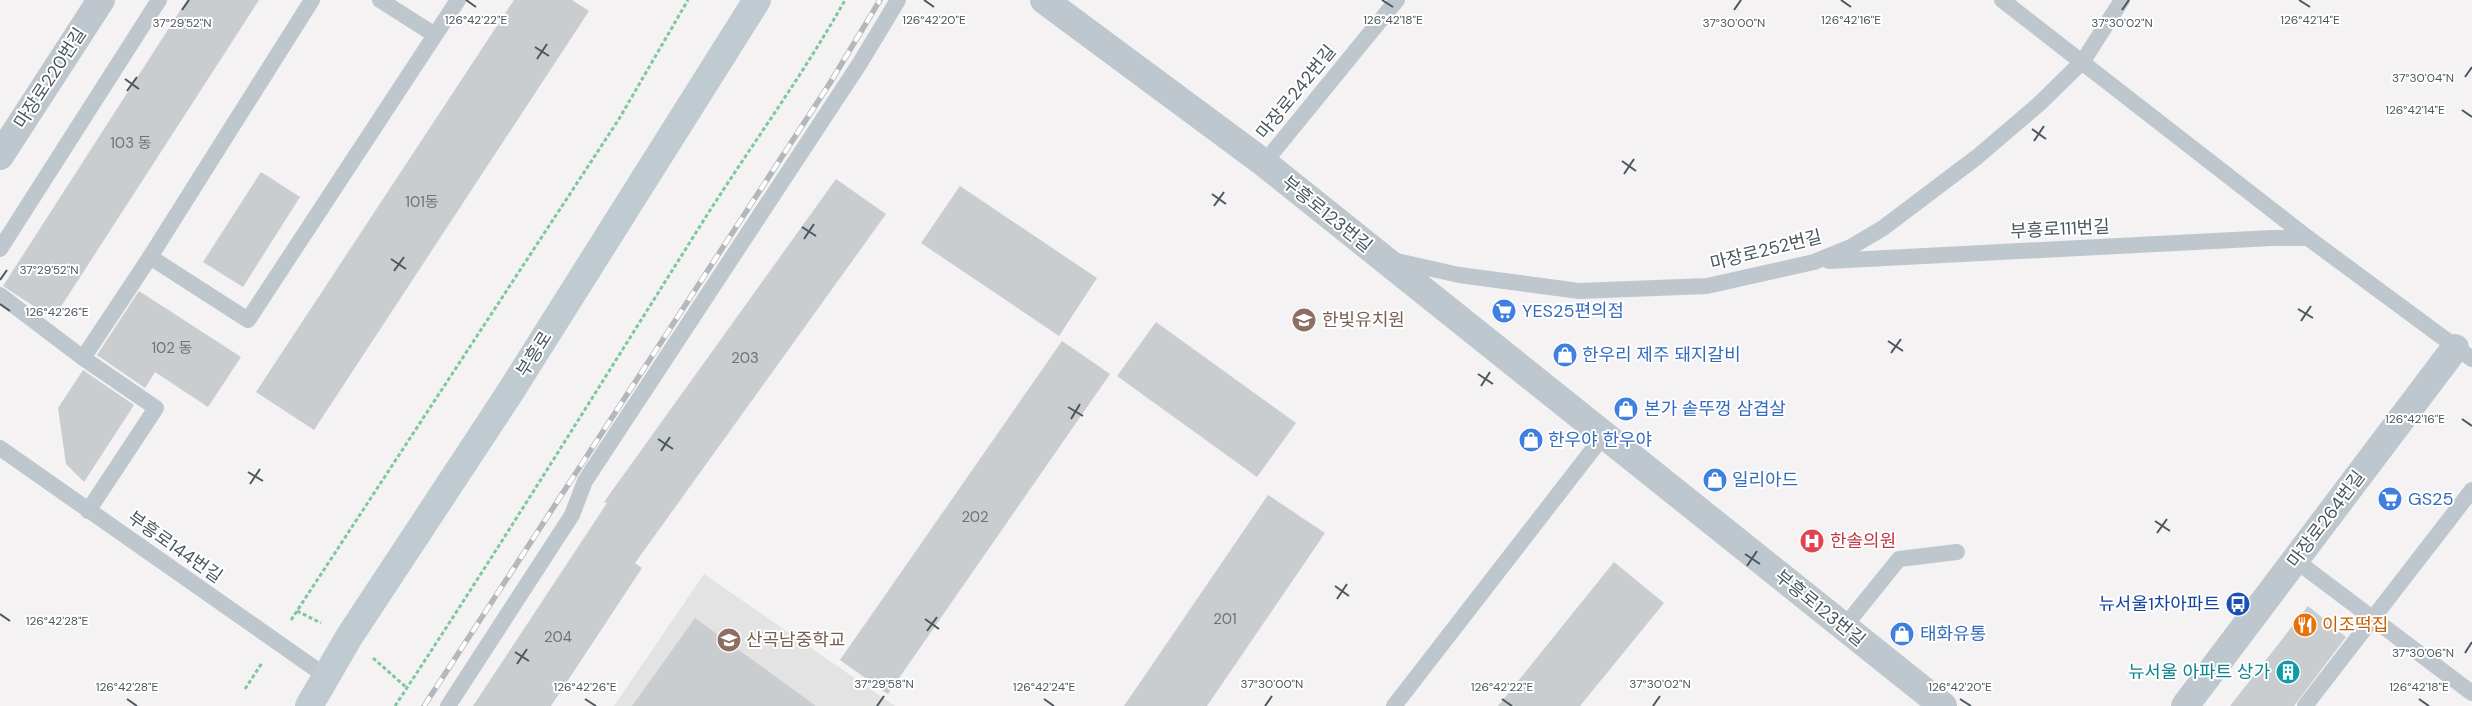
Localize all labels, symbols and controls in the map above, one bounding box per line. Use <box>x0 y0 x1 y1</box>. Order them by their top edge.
text: 126°42'22"E <box>445 12 507 28</box>
text: 126°42'20"E <box>902 12 966 28</box>
text: 126°42'18"E <box>1363 12 1423 28</box>
text: 126°42'16"E <box>1821 12 1881 28</box>
text: 126°42'14"E <box>2280 12 2340 28</box>
text: 37°29'52"N <box>152 15 212 31</box>
text: 37°30'00"N <box>1703 15 1765 31</box>
text: 37°30'02"N <box>2091 15 2153 31</box>
street label: 마장로220번길 <box>8 23 92 133</box>
street label: 마장로242번길 <box>1251 40 1341 144</box>
text: 37°30'04"N <box>2392 70 2454 86</box>
text: 126°42'14"E <box>2385 102 2445 118</box>
house number: 103 동 <box>110 133 152 153</box>
street label: 부흥로123번길 <box>1277 170 1377 258</box>
house number: 101동 <box>405 192 439 212</box>
street label: 부흥로111번길 <box>2010 214 2110 244</box>
street label: 마장로252번길 <box>1708 225 1824 275</box>
text: 37°29'52"N <box>19 262 79 278</box>
supermarket icon: YES25편의점 <box>1491 298 1517 324</box>
place label: YES25편의점 <box>1522 299 1624 323</box>
text: 126°42'26"E <box>25 304 89 320</box>
school or university icon: 한빛유치원 <box>1291 307 1317 333</box>
place label: 한빛유치원 <box>1322 308 1405 332</box>
street label: 부흥로 <box>511 327 557 381</box>
house number: 102 동 <box>151 338 193 358</box>
shop icon: 한우리 제주 돼지갈비 <box>1552 342 1578 368</box>
place label: 한우리 제주 돼지갈비 <box>1582 343 1741 367</box>
house number: 203 <box>731 348 759 368</box>
shop icon: 본가 솥뚜껑 삼겹살 <box>1613 396 1639 422</box>
place label: 본가 솥뚜껑 삼겹살 <box>1644 397 1786 421</box>
text: 126°42'16"E <box>2385 411 2445 427</box>
shop icon: 한우야 한우야 <box>1518 427 1544 453</box>
place label: 한우야 한우야 <box>1548 428 1652 452</box>
street label: 마장로264번길 <box>2282 466 2370 572</box>
shop icon: 일리아드 <box>1702 467 1728 493</box>
place label: 일리아드 <box>1732 468 1798 492</box>
supermarket icon: GS25 <box>2377 486 2403 512</box>
place label: GS25 <box>2408 487 2453 511</box>
street label: 부흥로144번길 <box>123 506 227 588</box>
house number: 202 <box>961 507 989 527</box>
hospital icon: 한솔의원 <box>1799 528 1825 554</box>
place label: 한솔의원 <box>1830 529 1896 553</box>
street label: 부흥로123번길 <box>1770 564 1870 652</box>
bus stop icon: 뉴서울1차아파트 <box>2225 591 2251 617</box>
place label: 뉴서울1차아파트 <box>2098 592 2220 616</box>
house number: 201 <box>1213 609 1237 629</box>
restaurant icon: 이조떡집 <box>2292 612 2318 638</box>
text: 126°42'28"E <box>26 613 89 629</box>
place label: 이조떡집 <box>2322 613 2388 637</box>
shop icon: 태화유통 <box>1889 621 1915 647</box>
place label: 태화유통 <box>1920 622 1986 646</box>
house number: 204 <box>544 627 572 647</box>
school or university icon: 산곡남중학교 <box>716 627 742 653</box>
place label: 산곡남중학교 <box>746 628 845 652</box>
text: 37°30'06"N <box>2392 645 2454 661</box>
building icon: 뉴서울 아파트 상가 <box>2275 659 2301 685</box>
place label: 뉴서울 아파트 상가 <box>2128 660 2270 684</box>
text: 37°29'58"N <box>854 676 914 692</box>
text: 37°30'00"N <box>1241 676 1303 692</box>
text: 37°30'02"N <box>1629 676 1691 692</box>
text: 126°42'28"E <box>96 679 159 695</box>
text: 126°42'26"E <box>553 679 617 695</box>
text: 126°42'24"E <box>1013 679 1076 695</box>
text: 126°42'22"E <box>1471 679 1533 695</box>
text: 126°42'20"E <box>1928 679 1992 695</box>
text: 126°42'18"E <box>2389 679 2449 695</box>

